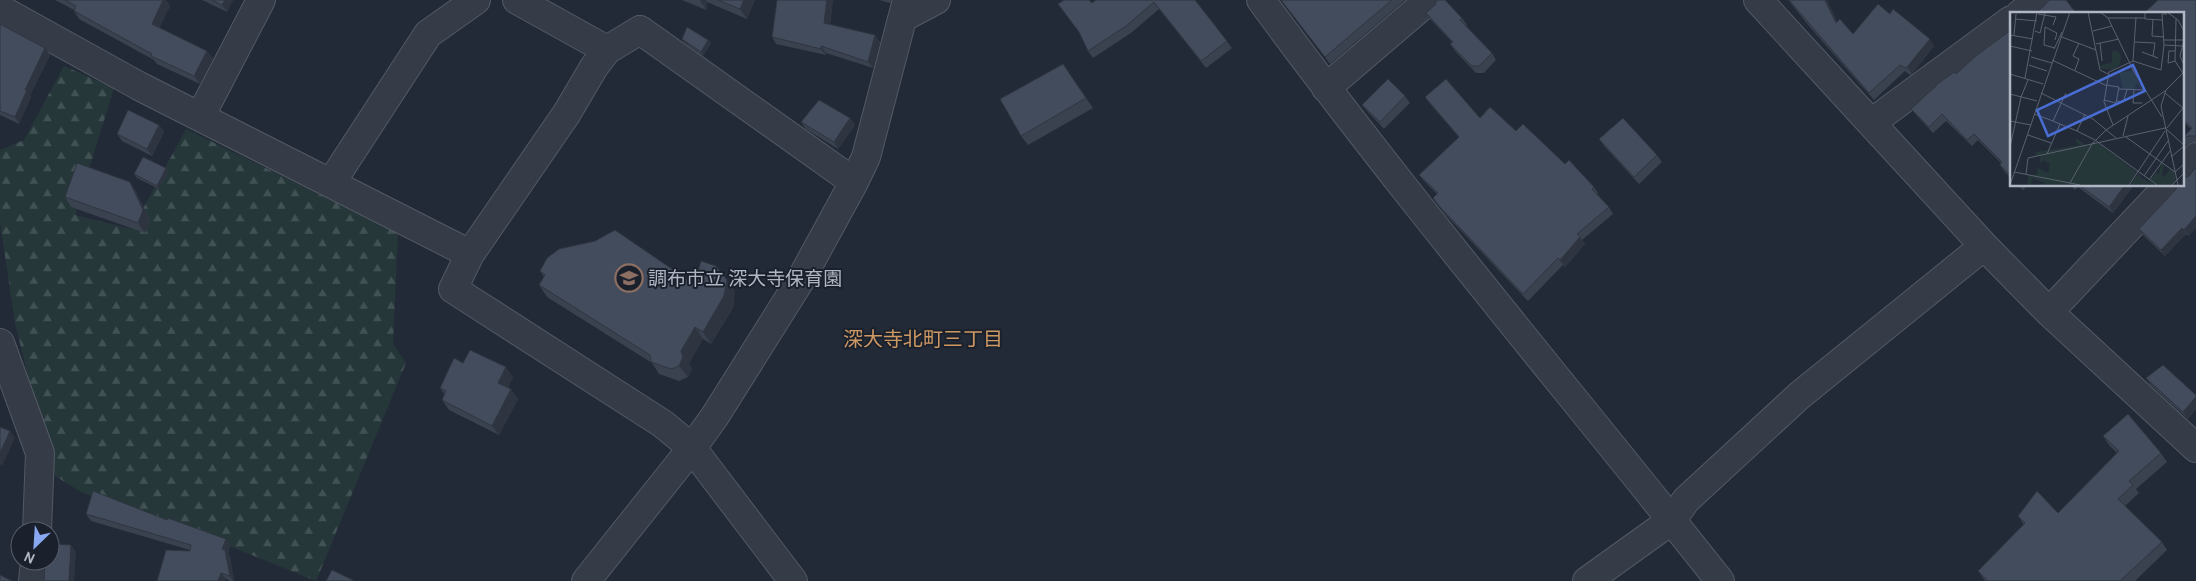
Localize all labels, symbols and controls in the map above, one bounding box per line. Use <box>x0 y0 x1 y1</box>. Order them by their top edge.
inset map <box>2010 12 2184 186</box>
school or university icon: 調布市立 深大寺保育園 <box>614 263 644 293</box>
place label: 調布市立 深大寺保育園 <box>648 267 842 290</box>
district label: 深大寺北町三丁目 <box>843 327 1003 351</box>
north arrow <box>10 521 60 571</box>
text: N <box>21 548 38 568</box>

